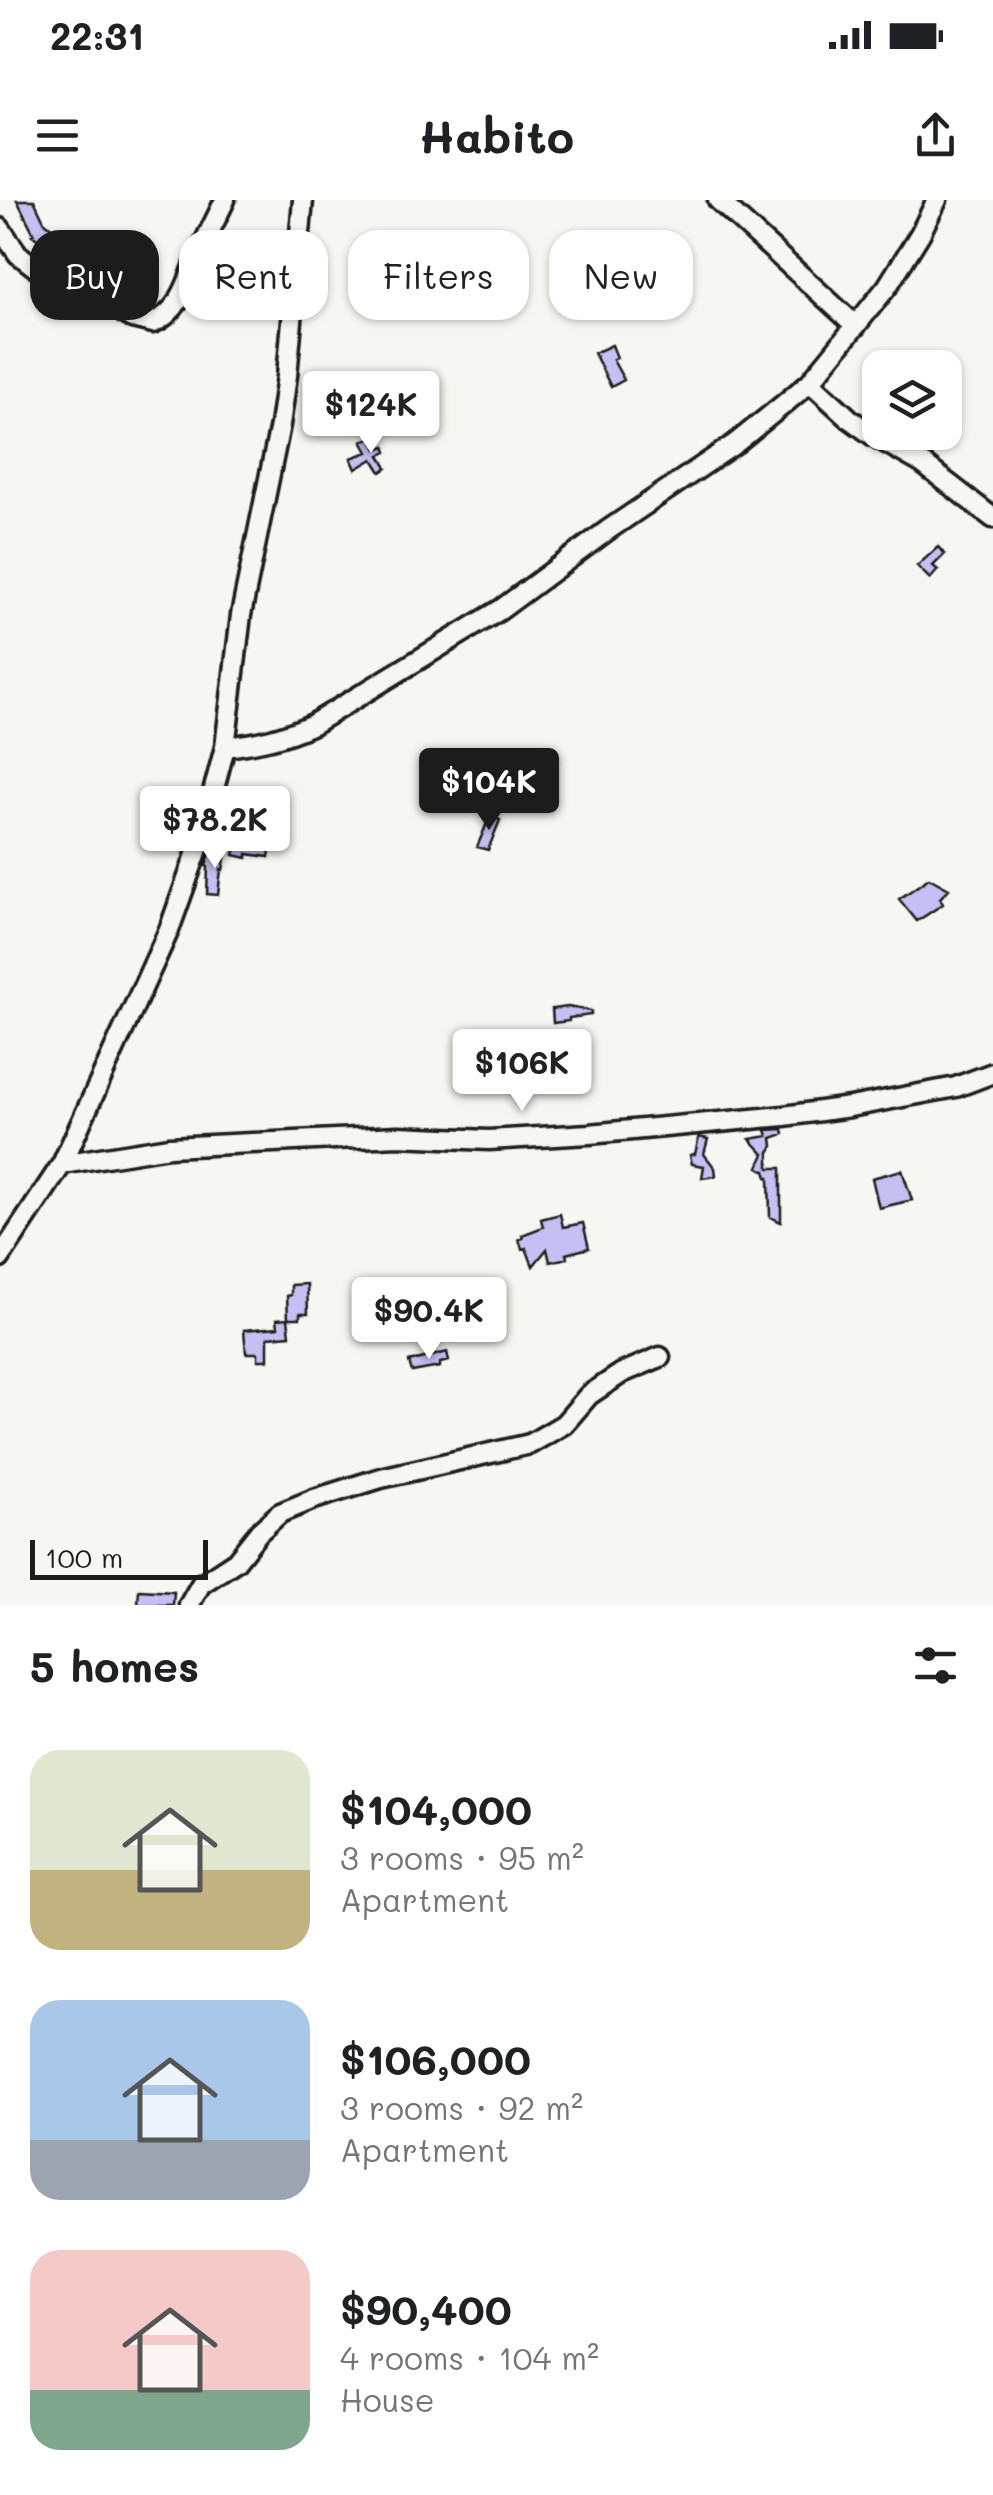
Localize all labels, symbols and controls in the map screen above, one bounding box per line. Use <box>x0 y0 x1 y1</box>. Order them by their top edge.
text: 22:31 <box>50 10 144 60</box>
text: Habito <box>419 106 574 164</box>
icon: menu <box>30 108 85 163</box>
icon: share <box>908 108 963 163</box>
chip: Buy <box>30 230 159 320</box>
chip: Rent <box>179 230 328 320</box>
chip: Filters <box>348 230 529 320</box>
chip: New <box>549 230 693 320</box>
map controls <box>862 350 962 450</box>
button: layers <box>862 350 962 450</box>
pin: $124K <box>301 371 441 456</box>
text: $124K <box>324 382 418 424</box>
pin: $104K <box>419 748 559 833</box>
text: $104K <box>441 759 537 801</box>
pin: $78.2K <box>134 786 296 871</box>
text: $78.2K <box>162 797 268 839</box>
pin: $106K <box>452 1029 592 1114</box>
text: $106K <box>475 1040 569 1082</box>
pin: $90.4K <box>348 1277 510 1362</box>
text: $90.4K <box>374 1288 484 1330</box>
scale bar <box>30 1535 208 1580</box>
text: 100 m <box>45 1539 123 1575</box>
text: 5 homes <box>30 1638 199 1693</box>
icon: filters <box>908 1638 963 1693</box>
text: $104,000 <box>340 1781 532 1836</box>
icon: home <box>110 1790 230 1910</box>
text: 3 rooms · 95 m² <box>340 1836 584 1878</box>
text: Apartment <box>340 1878 509 1920</box>
text: $106,000 <box>340 2031 531 2086</box>
icon: home <box>110 2040 230 2160</box>
text: 3 rooms · 92 m² <box>340 2086 583 2128</box>
text: Apartment <box>340 2128 509 2170</box>
text: $90,400 <box>340 2281 512 2336</box>
icon: home <box>110 2290 230 2410</box>
text: 4 rooms · 104 m² <box>340 2336 599 2378</box>
text: House <box>340 2378 435 2420</box>

